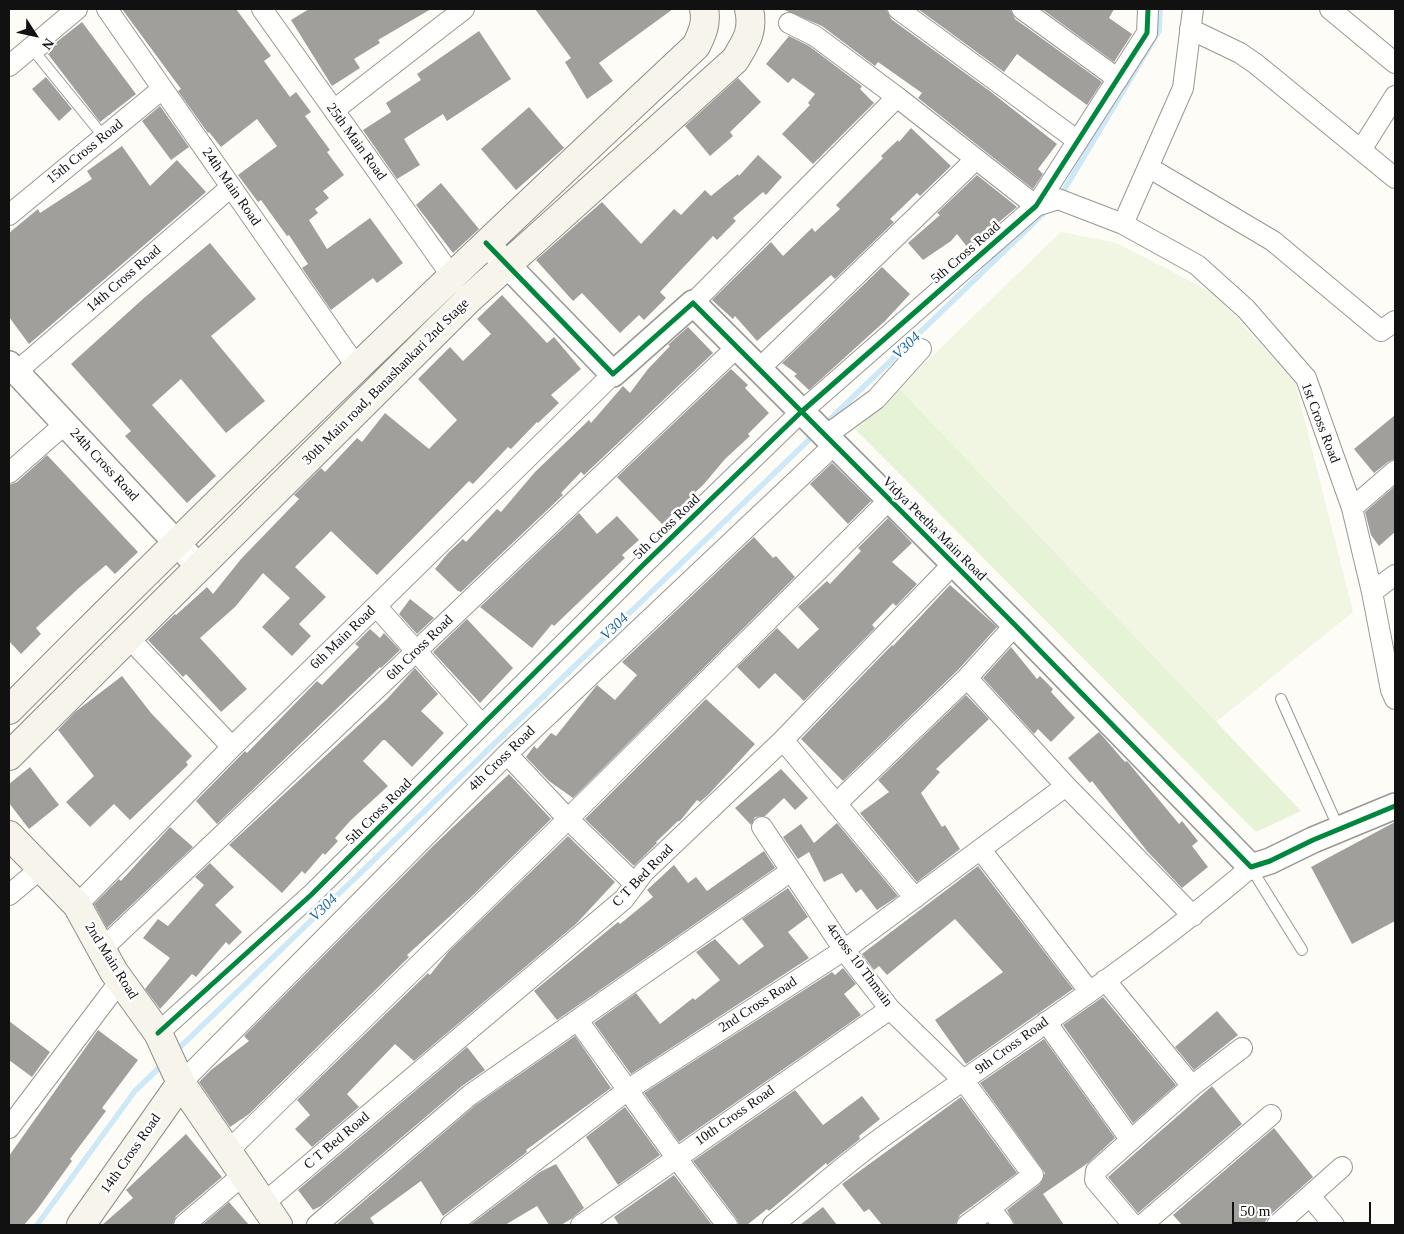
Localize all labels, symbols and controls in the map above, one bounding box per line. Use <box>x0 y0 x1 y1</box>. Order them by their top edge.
north arrow <box>10 10 60 60</box>
text: N <box>39 35 57 52</box>
street label: 25th Main Road <box>319 95 393 189</box>
street label: 15th Cross Road <box>38 112 132 192</box>
street label: 24th Main Road <box>194 139 268 235</box>
street label: 5th Cross Road <box>923 214 1009 292</box>
street label: 14th Cross Road <box>78 237 170 321</box>
street label: 30th Main road, Banashankari 2nd Stage <box>285 281 487 483</box>
water label: V304 <box>888 327 926 365</box>
street label: 1st Cross Road <box>1295 374 1345 472</box>
street label: 24th Cross Road <box>61 420 147 510</box>
street label: Vidya Peetha Main Road <box>871 466 997 592</box>
street label: 5th Cross Road <box>625 486 709 568</box>
street label: 6th Main Road <box>303 599 383 677</box>
street label: 6th Cross Road <box>378 607 462 689</box>
water label: V304 <box>596 608 634 646</box>
street label: 4th Cross Road <box>460 718 544 800</box>
street label: 5th Cross Road <box>338 771 420 853</box>
street label: C T Bed Road <box>606 839 680 913</box>
water label: V304 <box>305 889 343 927</box>
street label: 2nd Main Road <box>77 914 145 1008</box>
street label: 4cross 10 Thmain <box>817 914 901 1016</box>
street label: 2nd Cross Road <box>710 970 806 1040</box>
street label: 9th Cross Road <box>967 1010 1057 1082</box>
street label: 10th Cross Road <box>686 1078 784 1154</box>
street label: 14th Cross Road <box>93 1105 169 1203</box>
street label: C T Bed Road <box>298 1106 376 1176</box>
scale bar <box>1234 1192 1373 1224</box>
text: 50 m <box>1240 1203 1270 1219</box>

